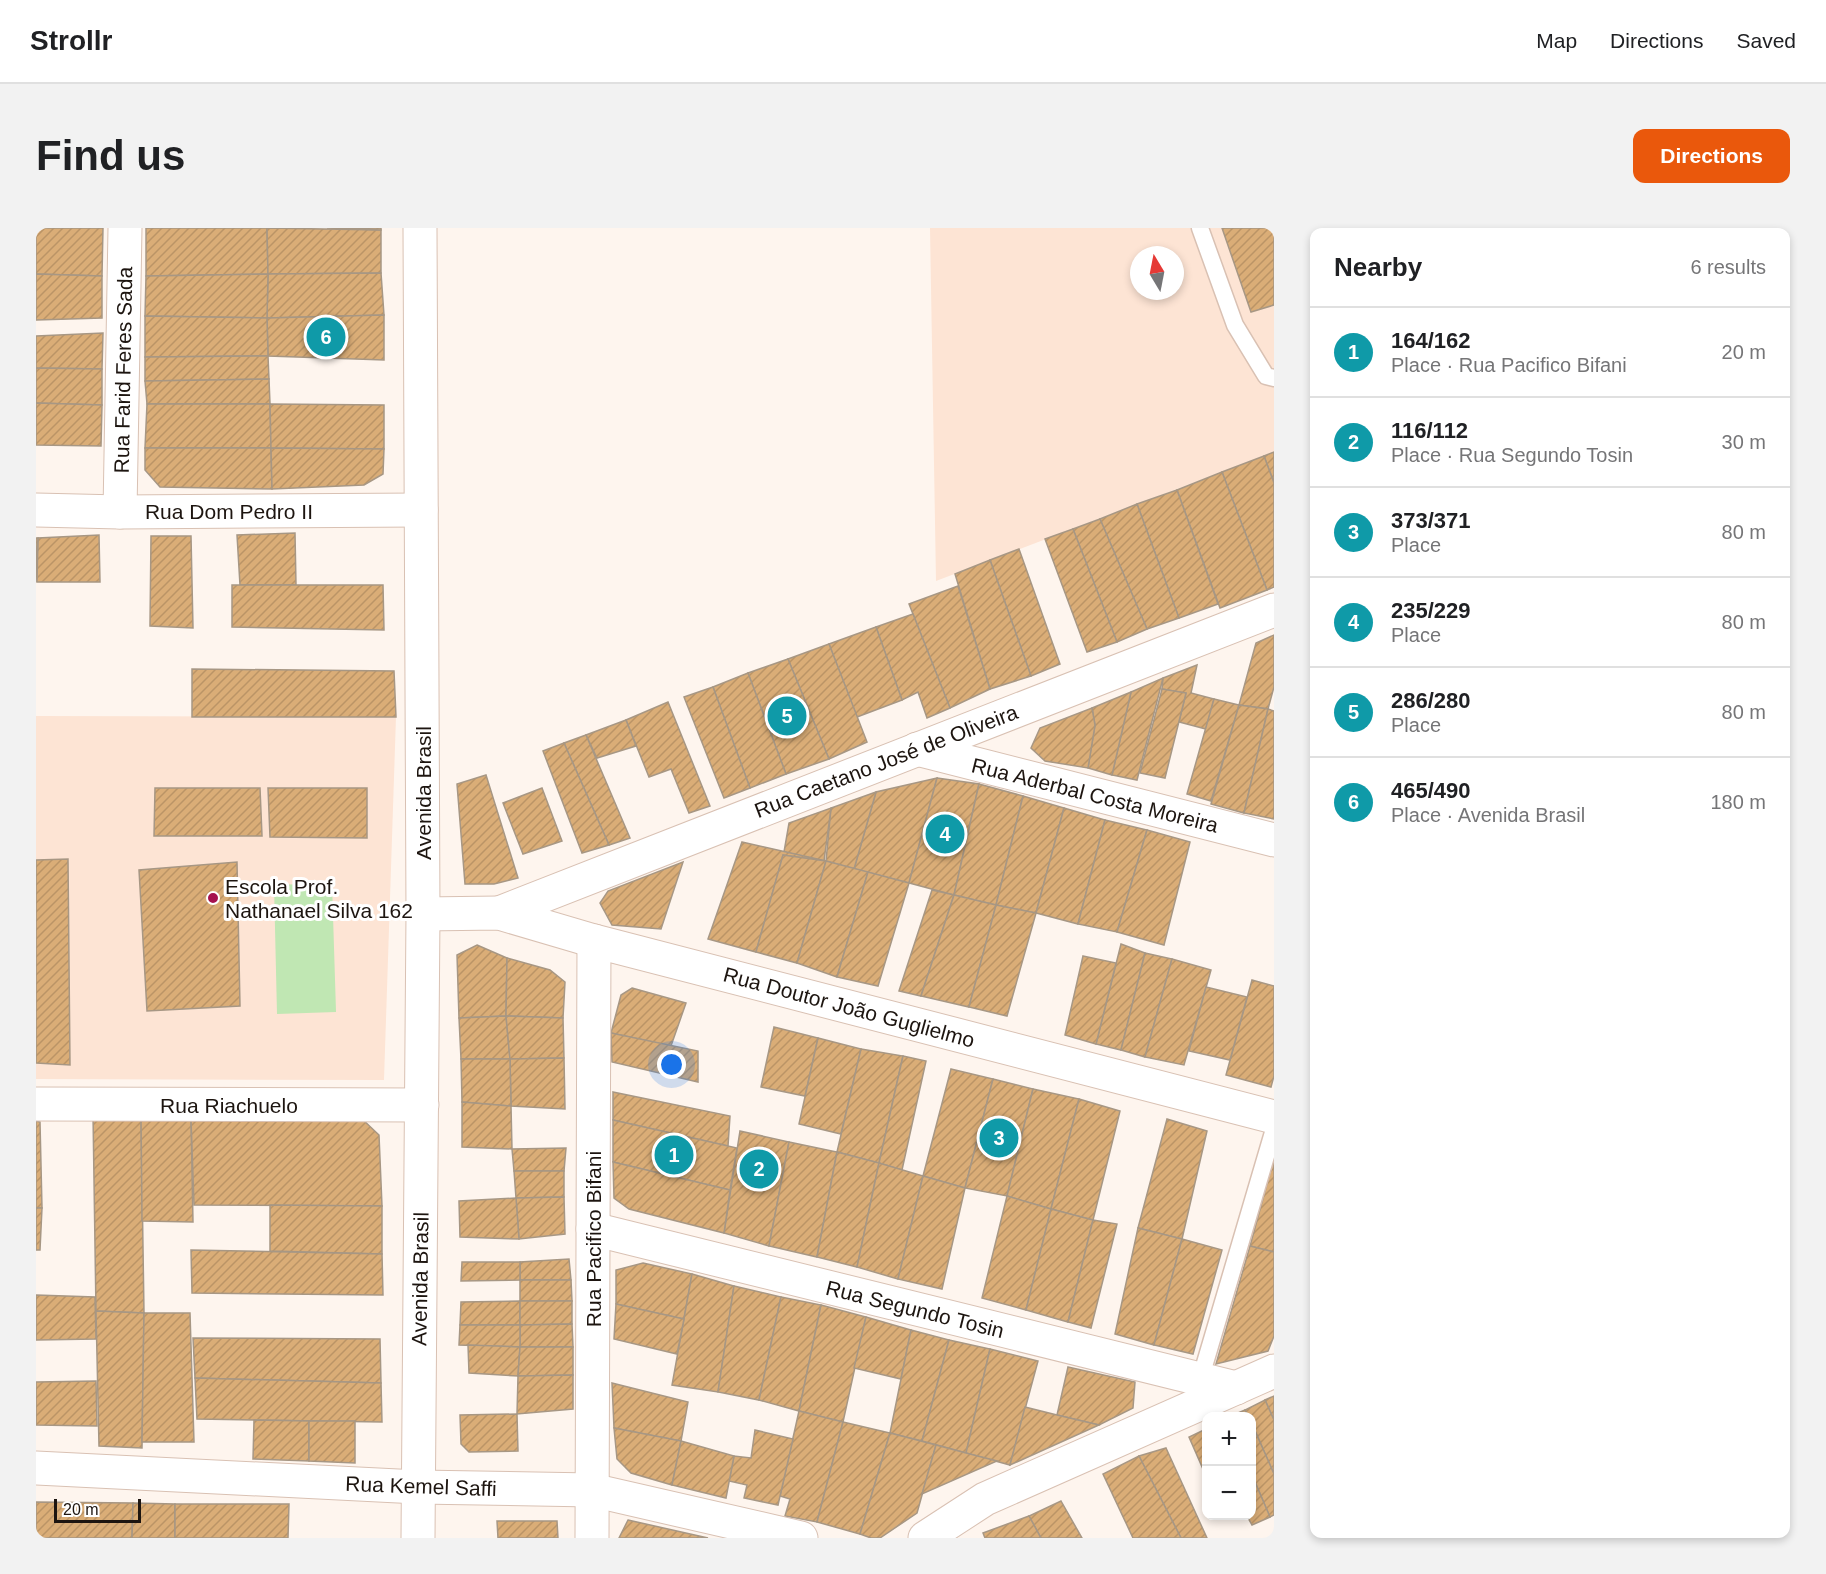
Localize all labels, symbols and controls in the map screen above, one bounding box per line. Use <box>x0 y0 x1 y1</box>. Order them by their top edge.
text: Strollr <box>30 25 112 56</box>
text: Map <box>1536 29 1577 52</box>
text: Directions <box>1610 29 1703 52</box>
text: Saved <box>1736 29 1796 52</box>
button: Directions <box>1633 129 1790 183</box>
text: Find us <box>36 132 185 179</box>
north arrow <box>1130 246 1184 300</box>
text: Nearby <box>1334 252 1422 282</box>
text: 6 results <box>1690 256 1766 278</box>
street label: Rua Farid Feres Sada <box>110 266 136 473</box>
pin: 6 <box>306 314 346 360</box>
text: 164/162 <box>1391 328 1471 353</box>
text: 1 <box>1348 341 1359 363</box>
text: 20 m <box>1722 341 1766 363</box>
text: Place · Rua Pacifico Bifani <box>1391 354 1627 376</box>
text: 116/112 <box>1391 418 1468 443</box>
text: 2 <box>1348 431 1359 453</box>
text: 30 m <box>1722 431 1766 453</box>
text: Place · Rua Segundo Tosin <box>1391 444 1633 466</box>
street label: Rua Dom Pedro II <box>145 500 313 523</box>
text: 373/371 <box>1391 508 1471 533</box>
text: 3 <box>1348 521 1359 543</box>
text: 80 m <box>1722 521 1766 543</box>
text: Place <box>1391 534 1441 556</box>
text: 235/229 <box>1391 598 1471 623</box>
text: 4 <box>1348 611 1359 633</box>
text: 80 m <box>1722 611 1766 633</box>
text: Place <box>1391 624 1441 646</box>
text: 286/280 <box>1391 688 1471 713</box>
pin: 5 <box>768 694 807 738</box>
street label: Rua Caetano José de Oliveira <box>751 700 1021 822</box>
text: 5 <box>1348 701 1359 723</box>
text: 80 m <box>1722 701 1766 723</box>
text: Place <box>1391 714 1441 736</box>
street label: Avenida Brasil <box>412 726 435 860</box>
street label: Rua Aderbal Costa Moreira <box>969 753 1221 837</box>
text: 465/490 <box>1391 778 1471 803</box>
text: 6 <box>1348 791 1359 813</box>
text: 180 m <box>1710 791 1766 813</box>
text: Place · Avenida Brasil <box>1391 804 1585 826</box>
pin: 4 <box>926 812 964 856</box>
place label: Escola Prof. Nathanael Silva 162 <box>225 875 413 922</box>
marker: Escola Prof. Nathanael Silva 162 <box>206 891 220 905</box>
street label: Rua Doutor João Guglielmo <box>721 962 977 1052</box>
your location <box>657 1050 686 1079</box>
street label: Rua Riachuelo <box>160 1094 298 1117</box>
pin: 3 <box>980 1116 1018 1160</box>
pin: 1 <box>654 1132 694 1178</box>
pin: 2 <box>740 1146 778 1192</box>
street label: Rua Pacifico Bifani <box>582 1151 605 1327</box>
street label: Avenida Brasil <box>407 1212 433 1346</box>
street label: Rua Segundo Tosin <box>823 1276 1007 1342</box>
map controls <box>1202 1412 1256 1520</box>
button: + <box>1202 1412 1256 1466</box>
button: − <box>1202 1466 1256 1520</box>
street label: Rua Kemel Saffi <box>345 1472 497 1500</box>
scale bar <box>54 1496 141 1524</box>
text: 20 m <box>63 1501 99 1518</box>

